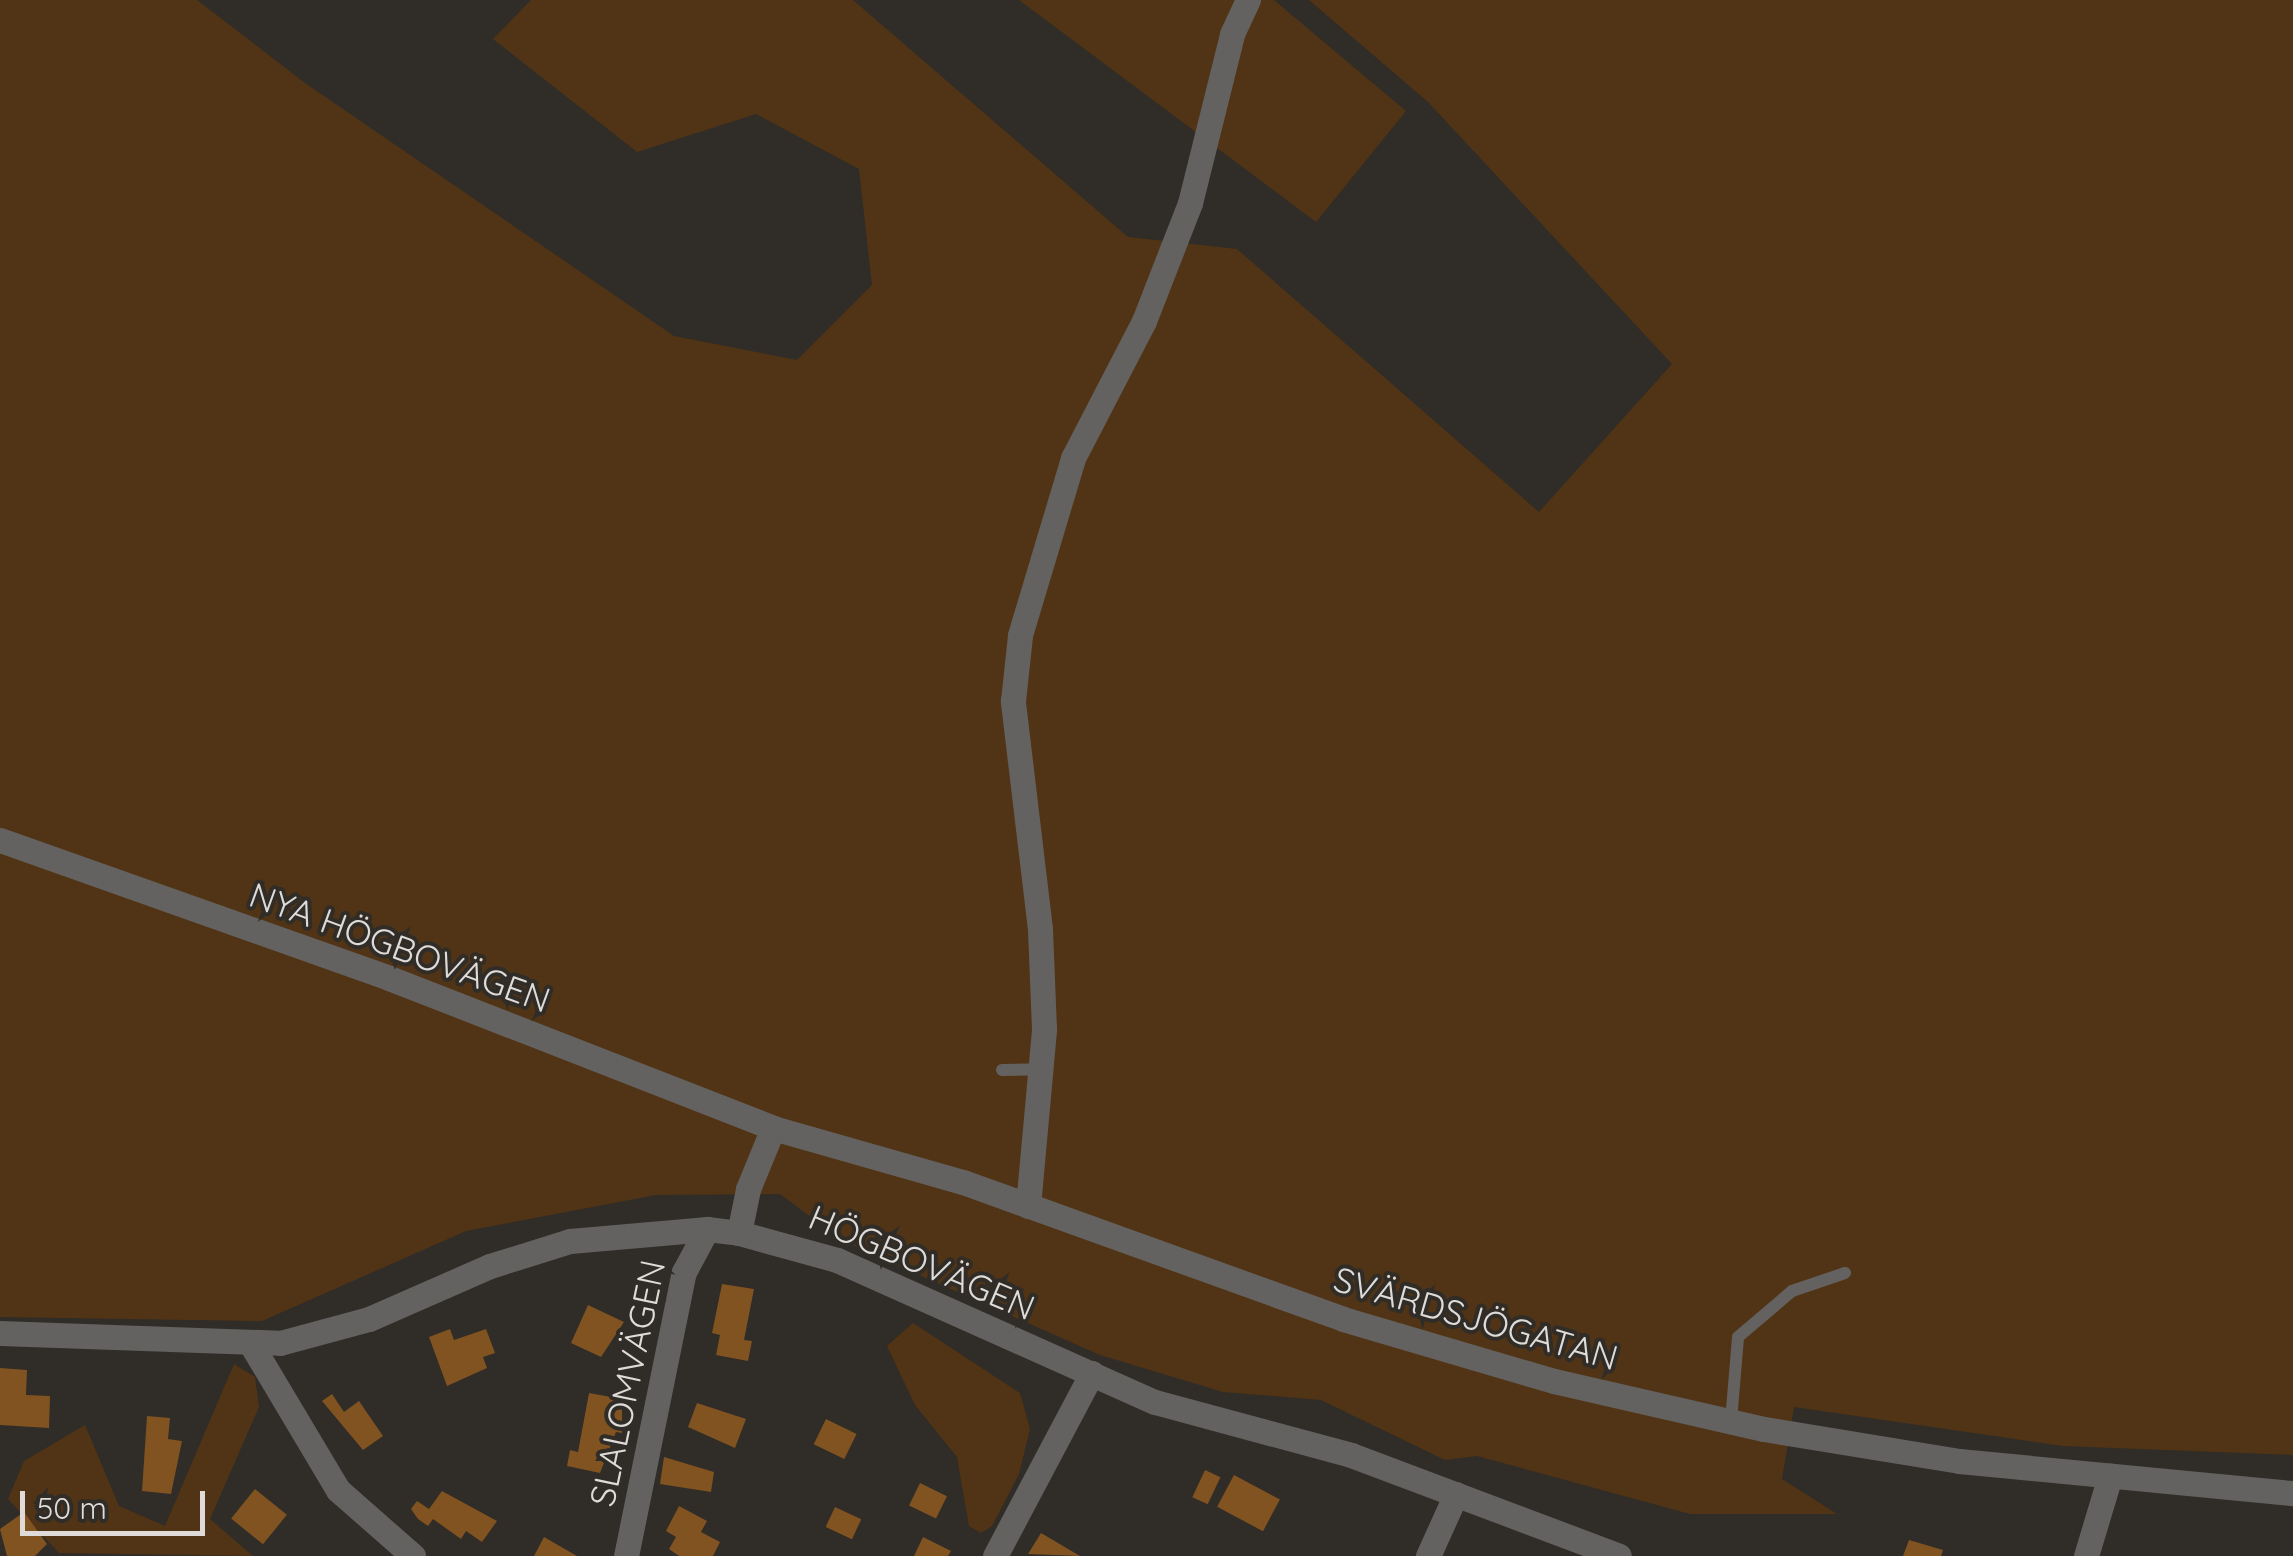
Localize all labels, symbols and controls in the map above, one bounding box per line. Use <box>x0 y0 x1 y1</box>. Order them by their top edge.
street label: NYA HÖGBOVÄGEN <box>244 873 556 1021</box>
street label: HÖGBOVÄGEN <box>803 1196 1041 1328</box>
street label: SLALOMVÄGEN <box>580 1256 674 1510</box>
street label: SVÄRDSJÖGATAN <box>1329 1257 1623 1379</box>
scale bar <box>25 1471 210 1533</box>
text: 50 m <box>37 1489 107 1527</box>

